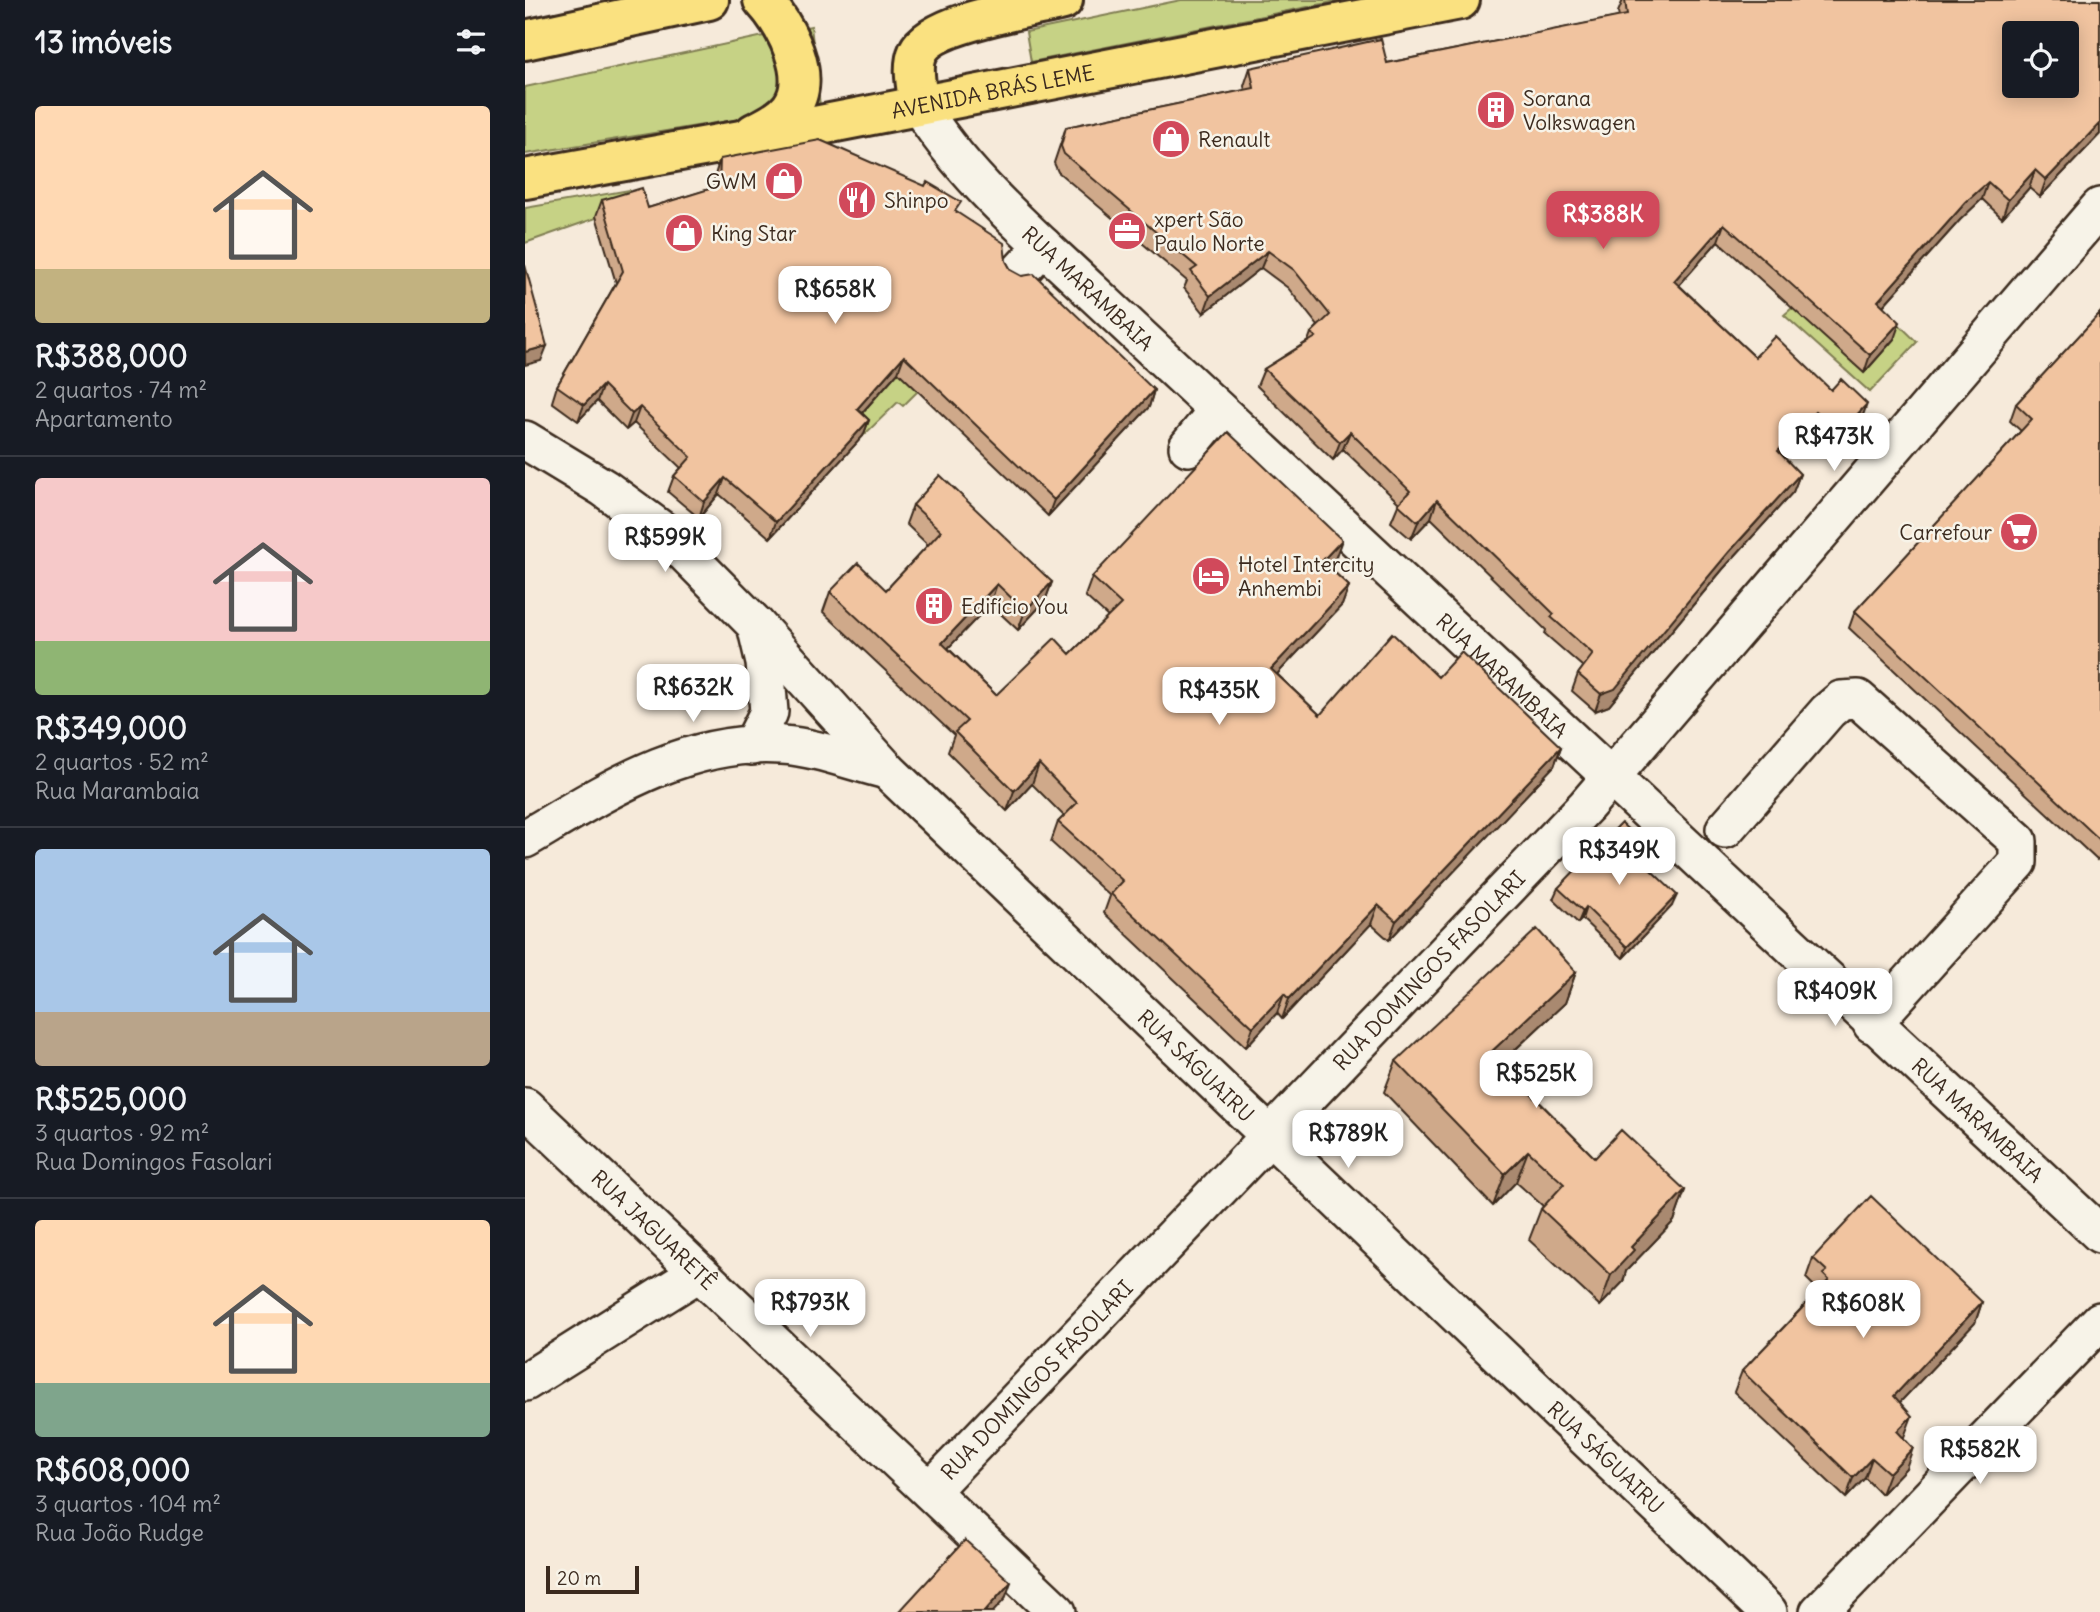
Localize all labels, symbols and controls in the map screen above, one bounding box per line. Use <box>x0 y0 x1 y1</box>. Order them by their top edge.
map controls <box>2002 21 2079 98</box>
button: locate <box>2002 21 2079 98</box>
text: 13 imóveis <box>35 23 172 61</box>
icon: filters <box>452 23 490 61</box>
street label: AVENIDA BRÁS LEME <box>889 58 1096 124</box>
place label: Sorana Volkswagen <box>1523 85 1636 136</box>
building icon: Sorana Volkswagen <box>1475 89 1517 131</box>
shop icon: Renault <box>1150 118 1192 160</box>
place label: Renault <box>1198 126 1270 153</box>
icon: home <box>200 152 326 278</box>
shop icon: GWM <box>763 160 805 202</box>
place label: GWM <box>706 168 757 195</box>
restaurant icon: Shinpo <box>836 179 878 221</box>
place label: Shinpo <box>884 187 948 214</box>
pin: R$388K <box>1546 191 1660 251</box>
text: R$388K <box>1562 199 1644 228</box>
place label: xpert São Paulo Norte <box>1154 206 1265 257</box>
office icon: xpert São Paulo Norte <box>1106 210 1148 252</box>
shop icon: King Star <box>663 212 705 254</box>
place label: King Star <box>711 220 797 247</box>
street label: RUA MARAMBAIA <box>1016 220 1159 356</box>
pin: R$658K <box>778 266 892 326</box>
text: R$658K <box>794 274 876 303</box>
text: R$388,000 <box>35 337 188 375</box>
text: 2 quartos · 74 m² <box>35 375 207 404</box>
text: Apartamento <box>35 404 173 433</box>
pin: R$473K <box>1777 414 1891 473</box>
text: R$473K <box>1795 421 1873 450</box>
supermarket icon: Carrefour <box>1998 511 2040 553</box>
pin: R$599K <box>608 514 722 574</box>
place label: Carrefour <box>1899 519 1992 546</box>
text: R$599K <box>624 522 706 551</box>
icon: home <box>200 524 326 650</box>
place label: Hotel Intercity Anhembi <box>1238 551 1375 602</box>
hotel icon: Hotel Intercity Anhembi <box>1190 555 1232 597</box>
building icon: Edifício You <box>913 585 955 627</box>
place label: Edifício You <box>961 593 1068 620</box>
street label: RUA MARAMBAIA <box>1431 607 1574 743</box>
pin: R$632K <box>636 664 750 724</box>
pin: R$435K <box>1162 668 1276 727</box>
text: R$632K <box>653 672 733 701</box>
text: R$435K <box>1178 675 1260 704</box>
text: R$349,000 <box>35 709 187 747</box>
text: 2 quartos · 52 m² <box>35 747 209 776</box>
text: Rua Marambaia <box>35 776 200 805</box>
pin: R$349K <box>1562 828 1676 887</box>
text: R$349K <box>1578 835 1660 864</box>
street label: RUA DOMINGOS FASOLARI <box>1327 865 1530 1076</box>
icon: home <box>200 895 326 1021</box>
pin: R$409K <box>1778 968 1892 1028</box>
text: R$409K <box>1793 976 1877 1005</box>
street label: RUA SÁGUAIRU <box>1132 1003 1260 1127</box>
pin: R$525K <box>1479 1050 1593 1110</box>
street label: RUA MARAMBAIA <box>1906 1052 2049 1188</box>
text: R$525K <box>1496 1058 1576 1087</box>
text: R$525,000 <box>35 1080 187 1118</box>
pin: R$789K <box>1291 1110 1405 1170</box>
text: 3 quartos · 92 m² <box>35 1118 209 1147</box>
text: R$789K <box>1308 1118 1388 1147</box>
text: Rua Domingos Fasolari <box>35 1147 272 1176</box>
street label: RUA JAGUARETÊ <box>586 1164 722 1295</box>
icon: home <box>200 1266 326 1392</box>
street label: RUA DOMINGOS FASOLARI <box>935 1274 1138 1485</box>
pin: R$793K <box>753 1280 867 1339</box>
pin: R$608K <box>1806 1280 1920 1340</box>
text: R$793K <box>770 1287 850 1316</box>
text: R$608K <box>1821 1288 1905 1317</box>
street label: RUA SÁGUAIRU <box>1542 1395 1670 1519</box>
pin: R$582K <box>1923 1426 2037 1486</box>
text: R$582K <box>1940 1434 2020 1463</box>
text: R$608,000 <box>35 1451 191 1489</box>
text: 3 quartos · 104 m² <box>35 1489 221 1518</box>
text: Rua João Rudge <box>35 1518 204 1547</box>
scale bar <box>546 1563 639 1595</box>
text: 20 m <box>557 1566 601 1590</box>

